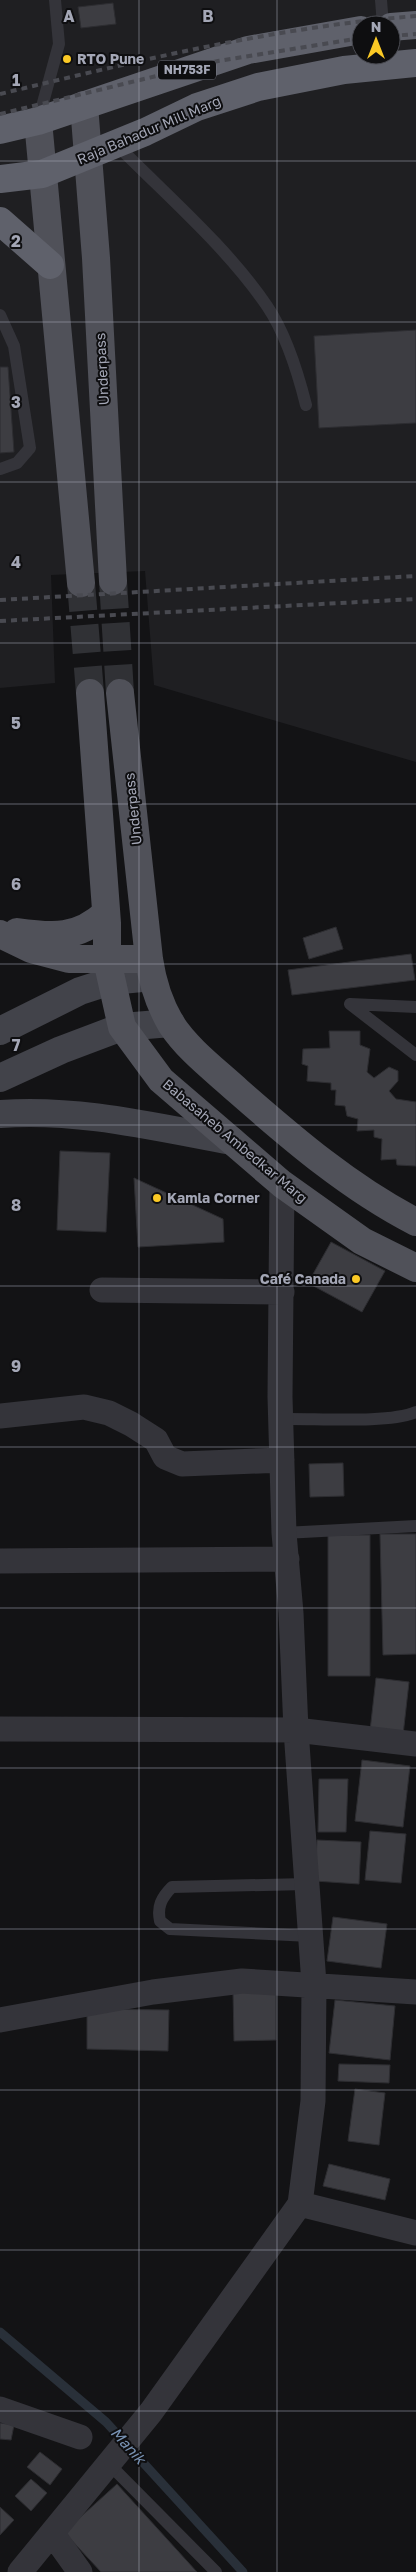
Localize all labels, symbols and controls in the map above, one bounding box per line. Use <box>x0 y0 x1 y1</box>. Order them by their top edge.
text: A <box>63 6 75 26</box>
text: B <box>202 6 214 26</box>
north arrow <box>351 15 401 65</box>
text: N <box>371 18 381 35</box>
place label: RTO Pune <box>77 50 144 67</box>
marker: RTO Pune <box>61 53 73 65</box>
road number: NH753F <box>158 60 216 80</box>
text: 1 <box>12 70 20 90</box>
street label: Raja Bahadur Mill Marg <box>74 92 223 168</box>
text: 2 <box>11 231 21 251</box>
street label: Underpass <box>91 332 112 406</box>
text: 3 <box>11 392 21 412</box>
text: 4 <box>11 552 21 572</box>
text: 5 <box>11 713 21 733</box>
street label: Underpass <box>120 772 145 846</box>
text: 6 <box>11 874 21 894</box>
text: 7 <box>12 1035 21 1055</box>
street label: Babasaheb Ambedkar Marg <box>160 1075 311 1206</box>
place label: Kamla Corner <box>167 1189 260 1206</box>
marker: Kamla Corner <box>151 1192 163 1204</box>
text: 8 <box>11 1195 21 1215</box>
place label: Café Canada <box>260 1270 346 1287</box>
marker: Café Canada <box>350 1273 362 1285</box>
text: 9 <box>11 1356 21 1376</box>
water label: Manik <box>108 2423 151 2468</box>

